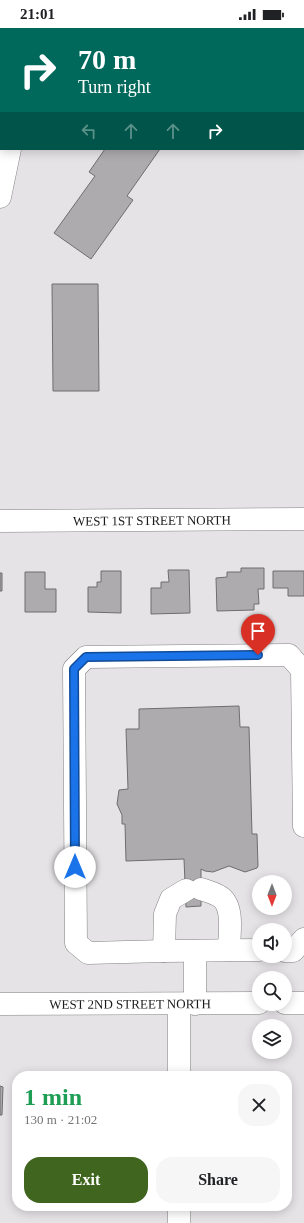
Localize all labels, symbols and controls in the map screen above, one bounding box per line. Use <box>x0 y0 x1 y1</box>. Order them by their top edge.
text: 21:01 <box>20 6 55 22</box>
icon: right <box>12 44 64 96</box>
text: 70 m <box>78 44 136 75</box>
text: Turn right <box>78 77 151 97</box>
icon: left <box>78 120 100 142</box>
icon: ahead <box>120 120 142 142</box>
icon: ahead <box>162 120 184 142</box>
icon: right <box>204 120 226 142</box>
street label: WEST 1ST STREET NORTH <box>73 512 231 528</box>
pin <box>241 614 275 655</box>
icon: arrive <box>247 620 269 642</box>
position arrow <box>54 846 96 888</box>
north arrow <box>252 875 292 915</box>
map controls <box>252 875 292 1059</box>
button: sound <box>252 923 292 963</box>
button: search <box>252 971 292 1011</box>
street label: WEST 2ND STREET NORTH <box>49 996 211 1011</box>
button: layers <box>252 1019 292 1059</box>
text: 1 min <box>24 1084 82 1110</box>
button: close <box>238 1084 280 1126</box>
text: 130 m · 21:02 <box>24 1112 97 1127</box>
button: Exit <box>24 1157 148 1203</box>
button: Share <box>156 1157 280 1203</box>

